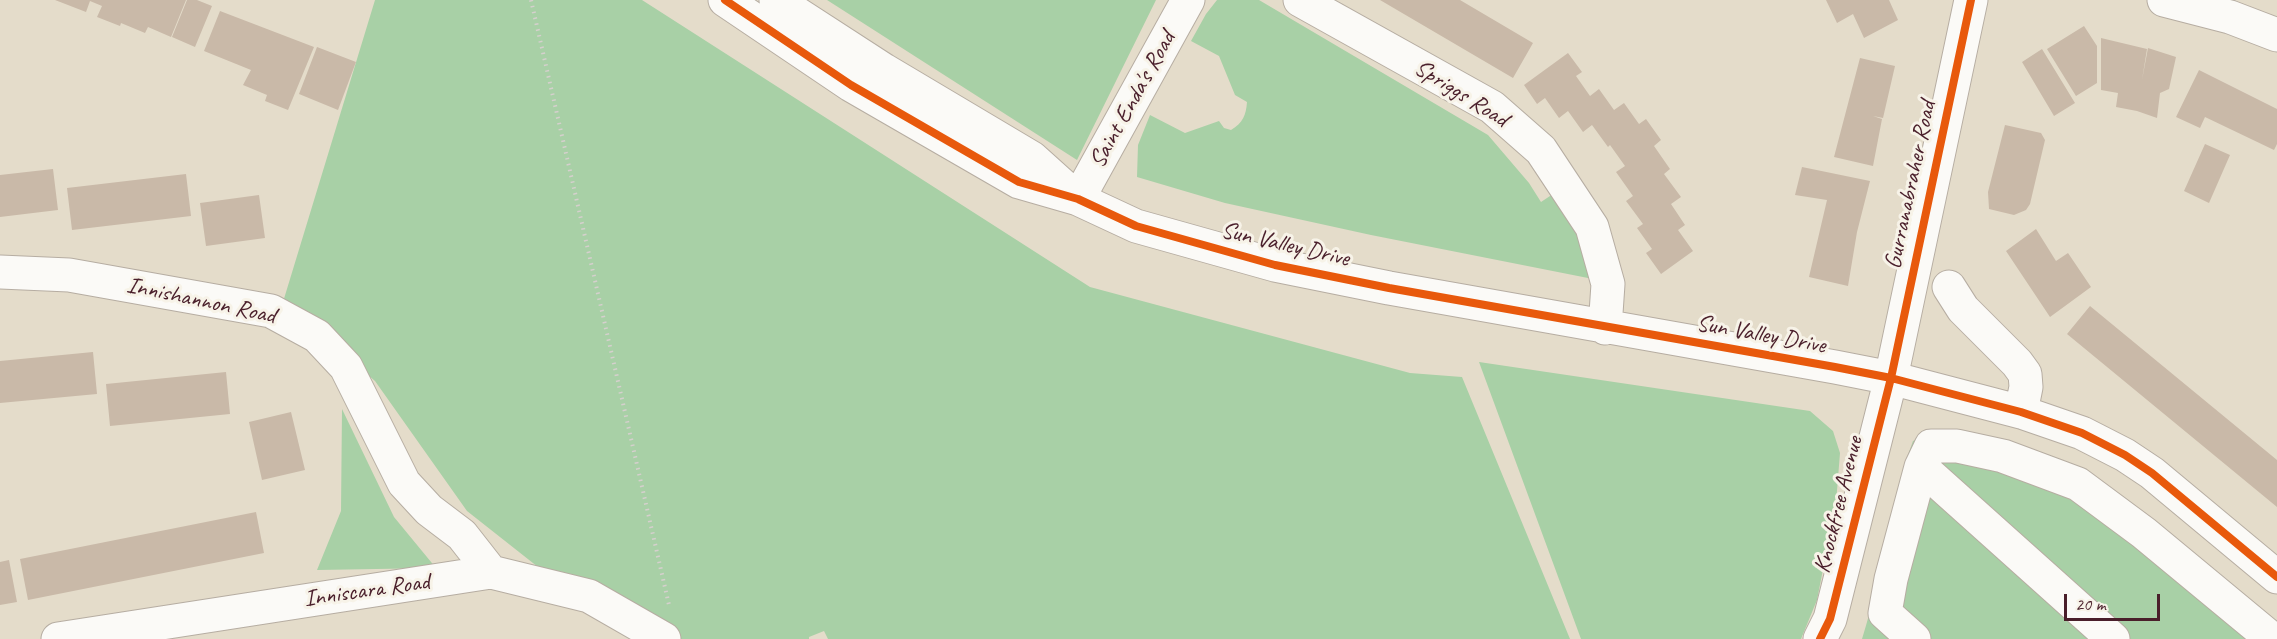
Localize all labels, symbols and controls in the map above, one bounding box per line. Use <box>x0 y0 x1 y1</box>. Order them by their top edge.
street label: Saint Enda's Road <box>1084 27 1182 173</box>
street label: Spriggs Road <box>1409 54 1513 134</box>
street label: Gurranabraher Road <box>1879 98 1943 272</box>
street label: Sun Valley Drive <box>1218 216 1352 274</box>
street label: Innishannon Road <box>124 271 278 331</box>
street label: Sun Valley Drive <box>1694 309 1828 361</box>
street label: Knockfree Avenue <box>1808 434 1870 576</box>
street label: Inniscara Road <box>302 568 432 614</box>
scale bar <box>2067 582 2163 620</box>
text: 20 m <box>2075 593 2106 615</box>

